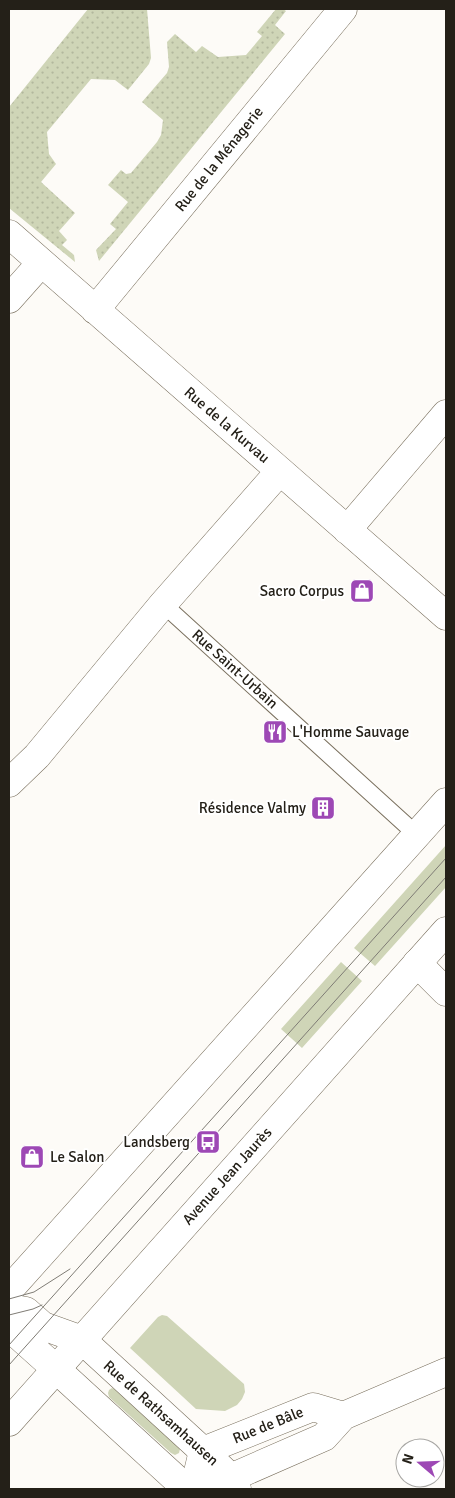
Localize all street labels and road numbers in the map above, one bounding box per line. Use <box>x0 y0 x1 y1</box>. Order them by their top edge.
street label: Rue de la Ménagerie <box>171 103 267 215</box>
street label: Rue de la Kurvau <box>181 383 273 467</box>
street label: Rue Saint-Urbain <box>188 626 282 712</box>
street label: Avenue Jean Jaurès <box>178 1123 276 1228</box>
street label: Rue de Rathsamhausen <box>100 1357 222 1469</box>
street label: Rue de Bâle <box>230 1403 306 1447</box>

